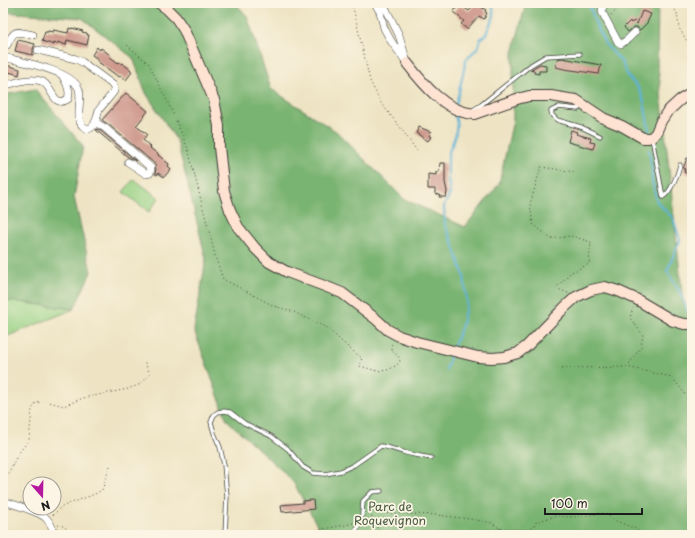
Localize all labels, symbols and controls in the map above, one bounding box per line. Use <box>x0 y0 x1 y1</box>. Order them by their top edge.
north arrow <box>22 476 62 516</box>
scale bar <box>545 490 642 516</box>
text: 100 m <box>551 494 588 512</box>
text: N <box>38 496 53 515</box>
park label: Parc de Roquevignon <box>354 497 426 529</box>

